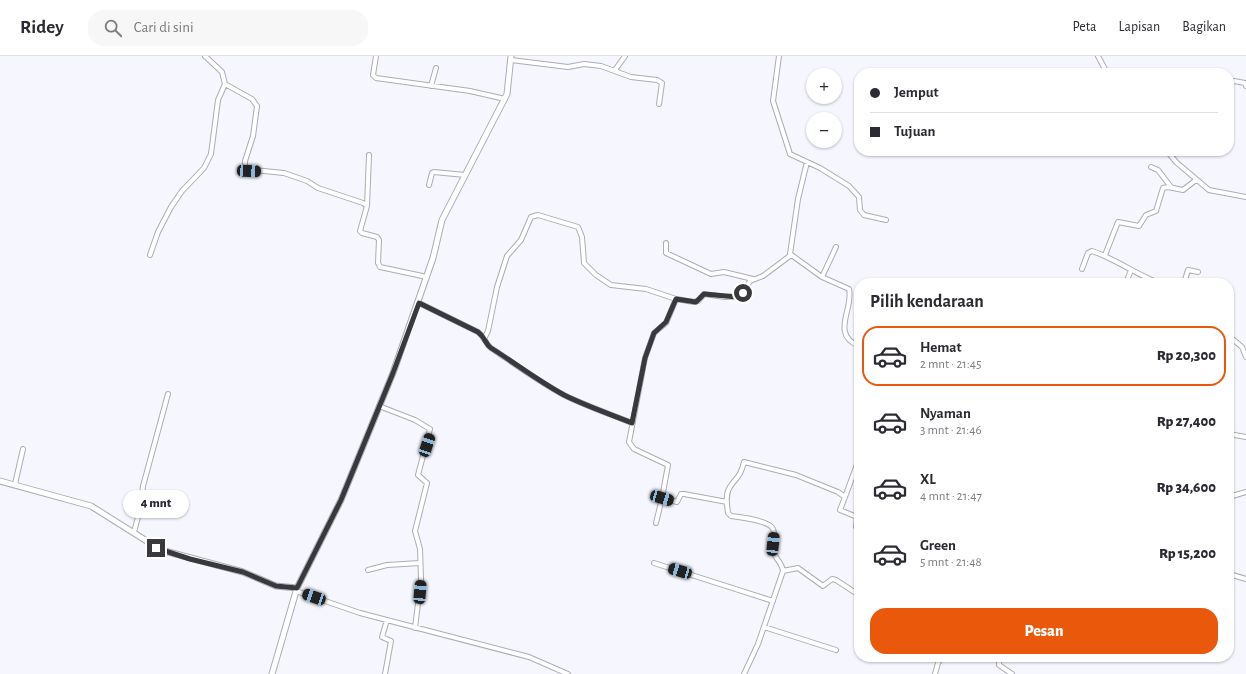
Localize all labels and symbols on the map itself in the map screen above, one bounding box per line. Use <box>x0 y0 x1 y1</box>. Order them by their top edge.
car <box>237 164 261 178</box>
route start <box>734 284 752 302</box>
car <box>418 432 436 458</box>
car <box>649 489 675 507</box>
callout: 4 mnt <box>123 490 189 518</box>
car <box>766 531 780 557</box>
route end <box>147 539 165 557</box>
car <box>667 562 693 580</box>
car <box>413 580 427 604</box>
car <box>301 587 327 607</box>

